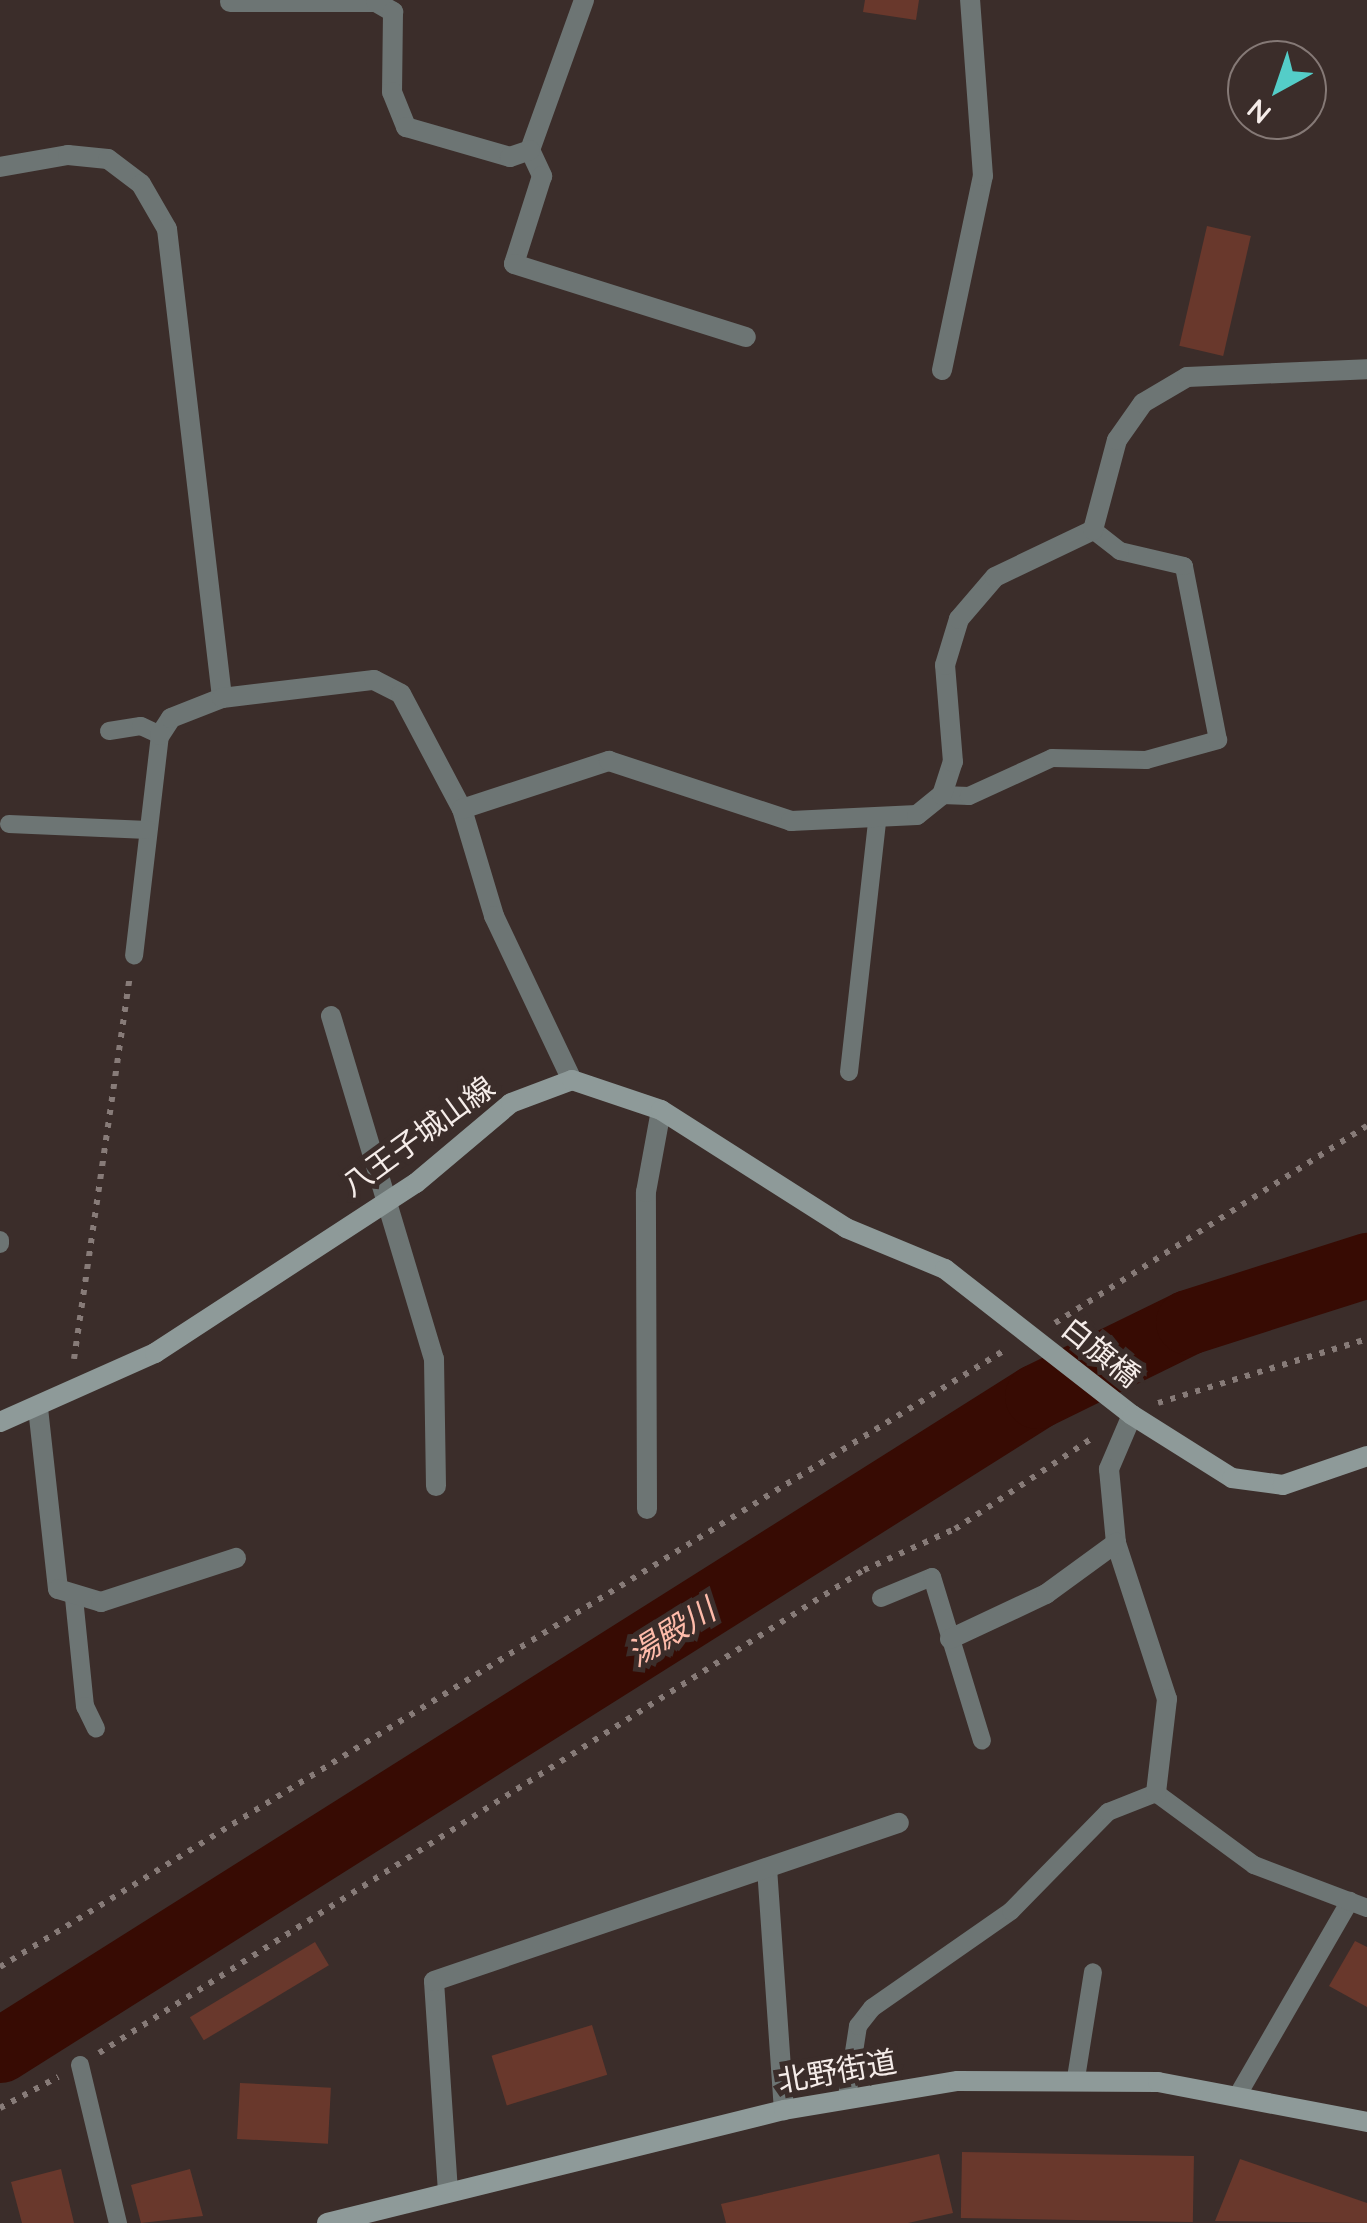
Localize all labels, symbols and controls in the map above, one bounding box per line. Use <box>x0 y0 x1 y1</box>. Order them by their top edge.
north arrow <box>1227 40 1327 140</box>
text: N <box>1240 92 1278 132</box>
street label: 八王子城山線 <box>335 1069 501 1203</box>
street label: 白旗橋 <box>1055 1310 1147 1394</box>
water label: 湯殿川 <box>620 1590 722 1674</box>
street label: 北野街道 <box>775 2043 899 2099</box>

